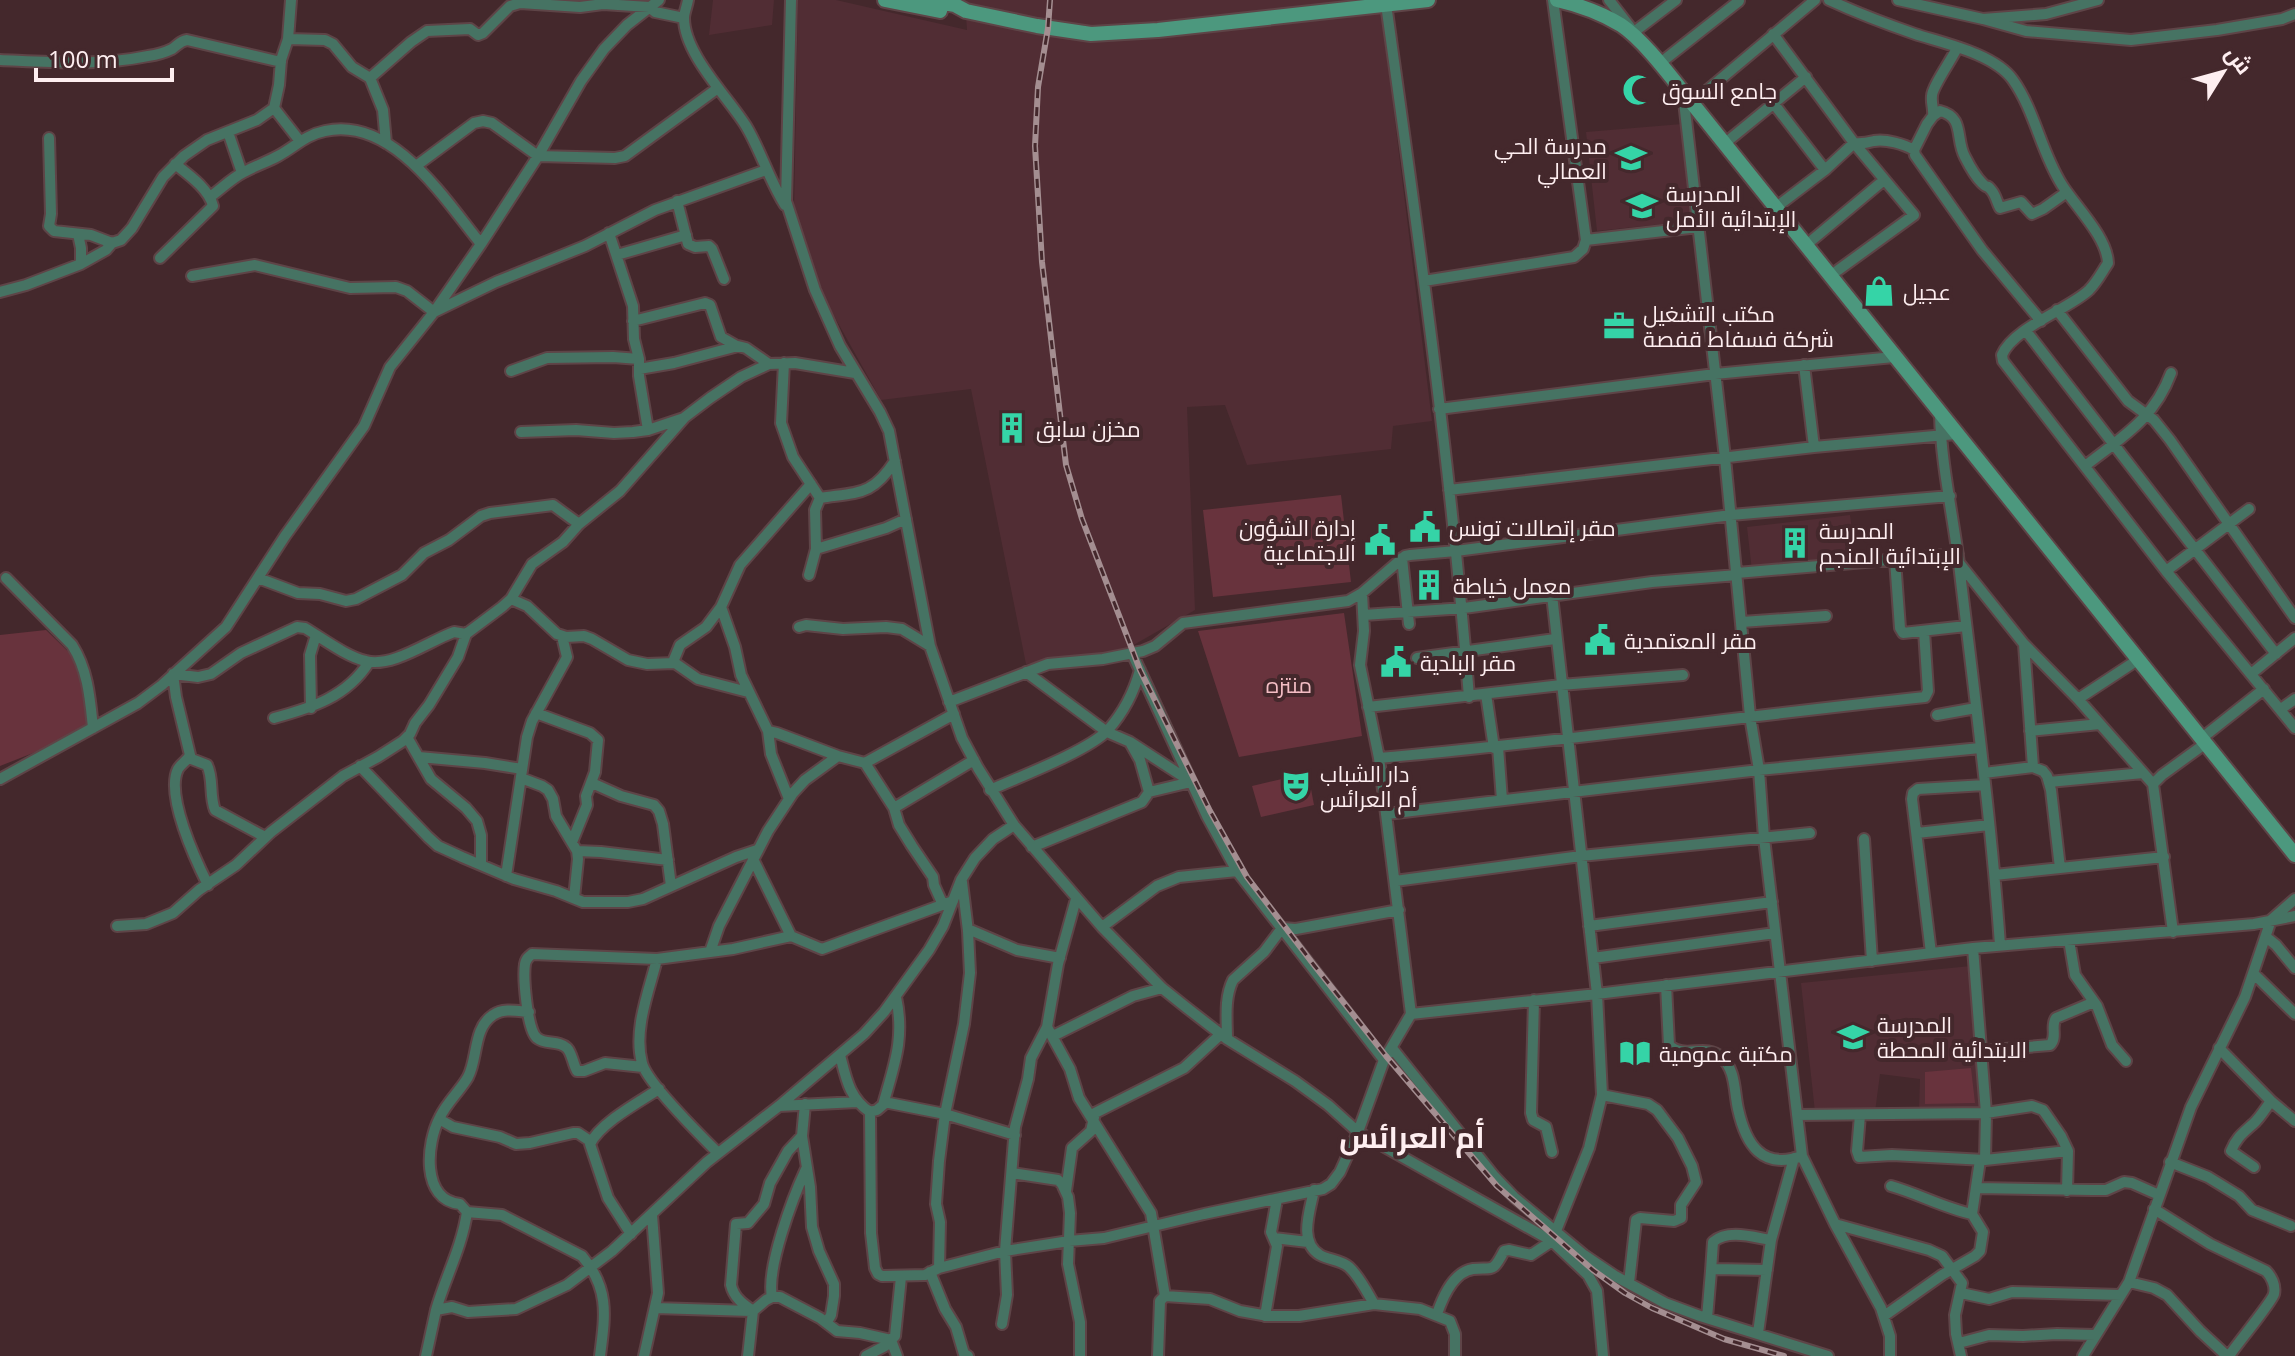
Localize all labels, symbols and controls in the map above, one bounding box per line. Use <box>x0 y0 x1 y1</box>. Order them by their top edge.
scale bar <box>36 32 172 82</box>
north arrow <box>2183 32 2263 112</box>
text: ش <box>2219 39 2260 80</box>
text: 100 m <box>48 42 118 75</box>
mosque icon: جامع السوق <box>1621 73 1655 107</box>
place label: جامع السوق <box>1662 75 1777 106</box>
place label: مدرسة الحي العمالي <box>1494 130 1607 188</box>
school or university icon: مدرسة الحي العمالي <box>1614 141 1648 175</box>
place label: المدرسة الإبتدائية الأمل <box>1666 178 1796 234</box>
school or university icon: المدرسة الإبتدائية الأمل <box>1625 189 1659 223</box>
shop icon: عجيل <box>1862 274 1896 308</box>
place label: عجيل <box>1903 276 1951 306</box>
place label: مكتب التشغيل شركة فسفاط قفصة <box>1643 298 1834 353</box>
office icon: مكتب التشغيل شركة فسفاط قفصة <box>1602 309 1636 343</box>
building icon: مخزن سابق <box>995 411 1029 445</box>
place label: مخزن سابق <box>1036 413 1141 443</box>
public building icon: مقر إتصالات تونس <box>1408 510 1442 544</box>
place label: إدارة الشؤون الاجتماعية <box>1239 512 1356 567</box>
place label: مقر إتصالات تونس <box>1449 512 1616 543</box>
place label: المدرسة الإبتدائية المنجم <box>1819 515 1961 572</box>
public building icon: إدارة الشؤون الاجتماعية <box>1363 523 1397 557</box>
building icon: المدرسة الإبتدائية المنجم <box>1778 526 1812 560</box>
building icon: معمل خياطة <box>1412 568 1446 602</box>
place label: معمل خياطة <box>1453 570 1571 600</box>
public building icon: مقر المعتمدية <box>1583 623 1617 657</box>
place label: مقر المعتمدية <box>1624 625 1757 655</box>
public building icon: مقر البلدية <box>1379 645 1413 679</box>
place label: مقر البلدية <box>1420 647 1516 677</box>
park label: منتزه <box>1266 669 1312 699</box>
place label: دار الشباب أم العرائس <box>1320 758 1417 815</box>
theatre icon: دار الشباب أم العرائس <box>1279 769 1313 803</box>
place label: المدرسة الابتدائية المحطة <box>1877 1009 2027 1064</box>
school or university icon: المدرسة الابتدائية المحطة <box>1836 1020 1870 1054</box>
library icon: مكتبة عمومية <box>1618 1036 1652 1070</box>
place label: مكتبة عمومية <box>1659 1038 1793 1068</box>
district label: أم العرائس <box>1339 1116 1485 1158</box>

